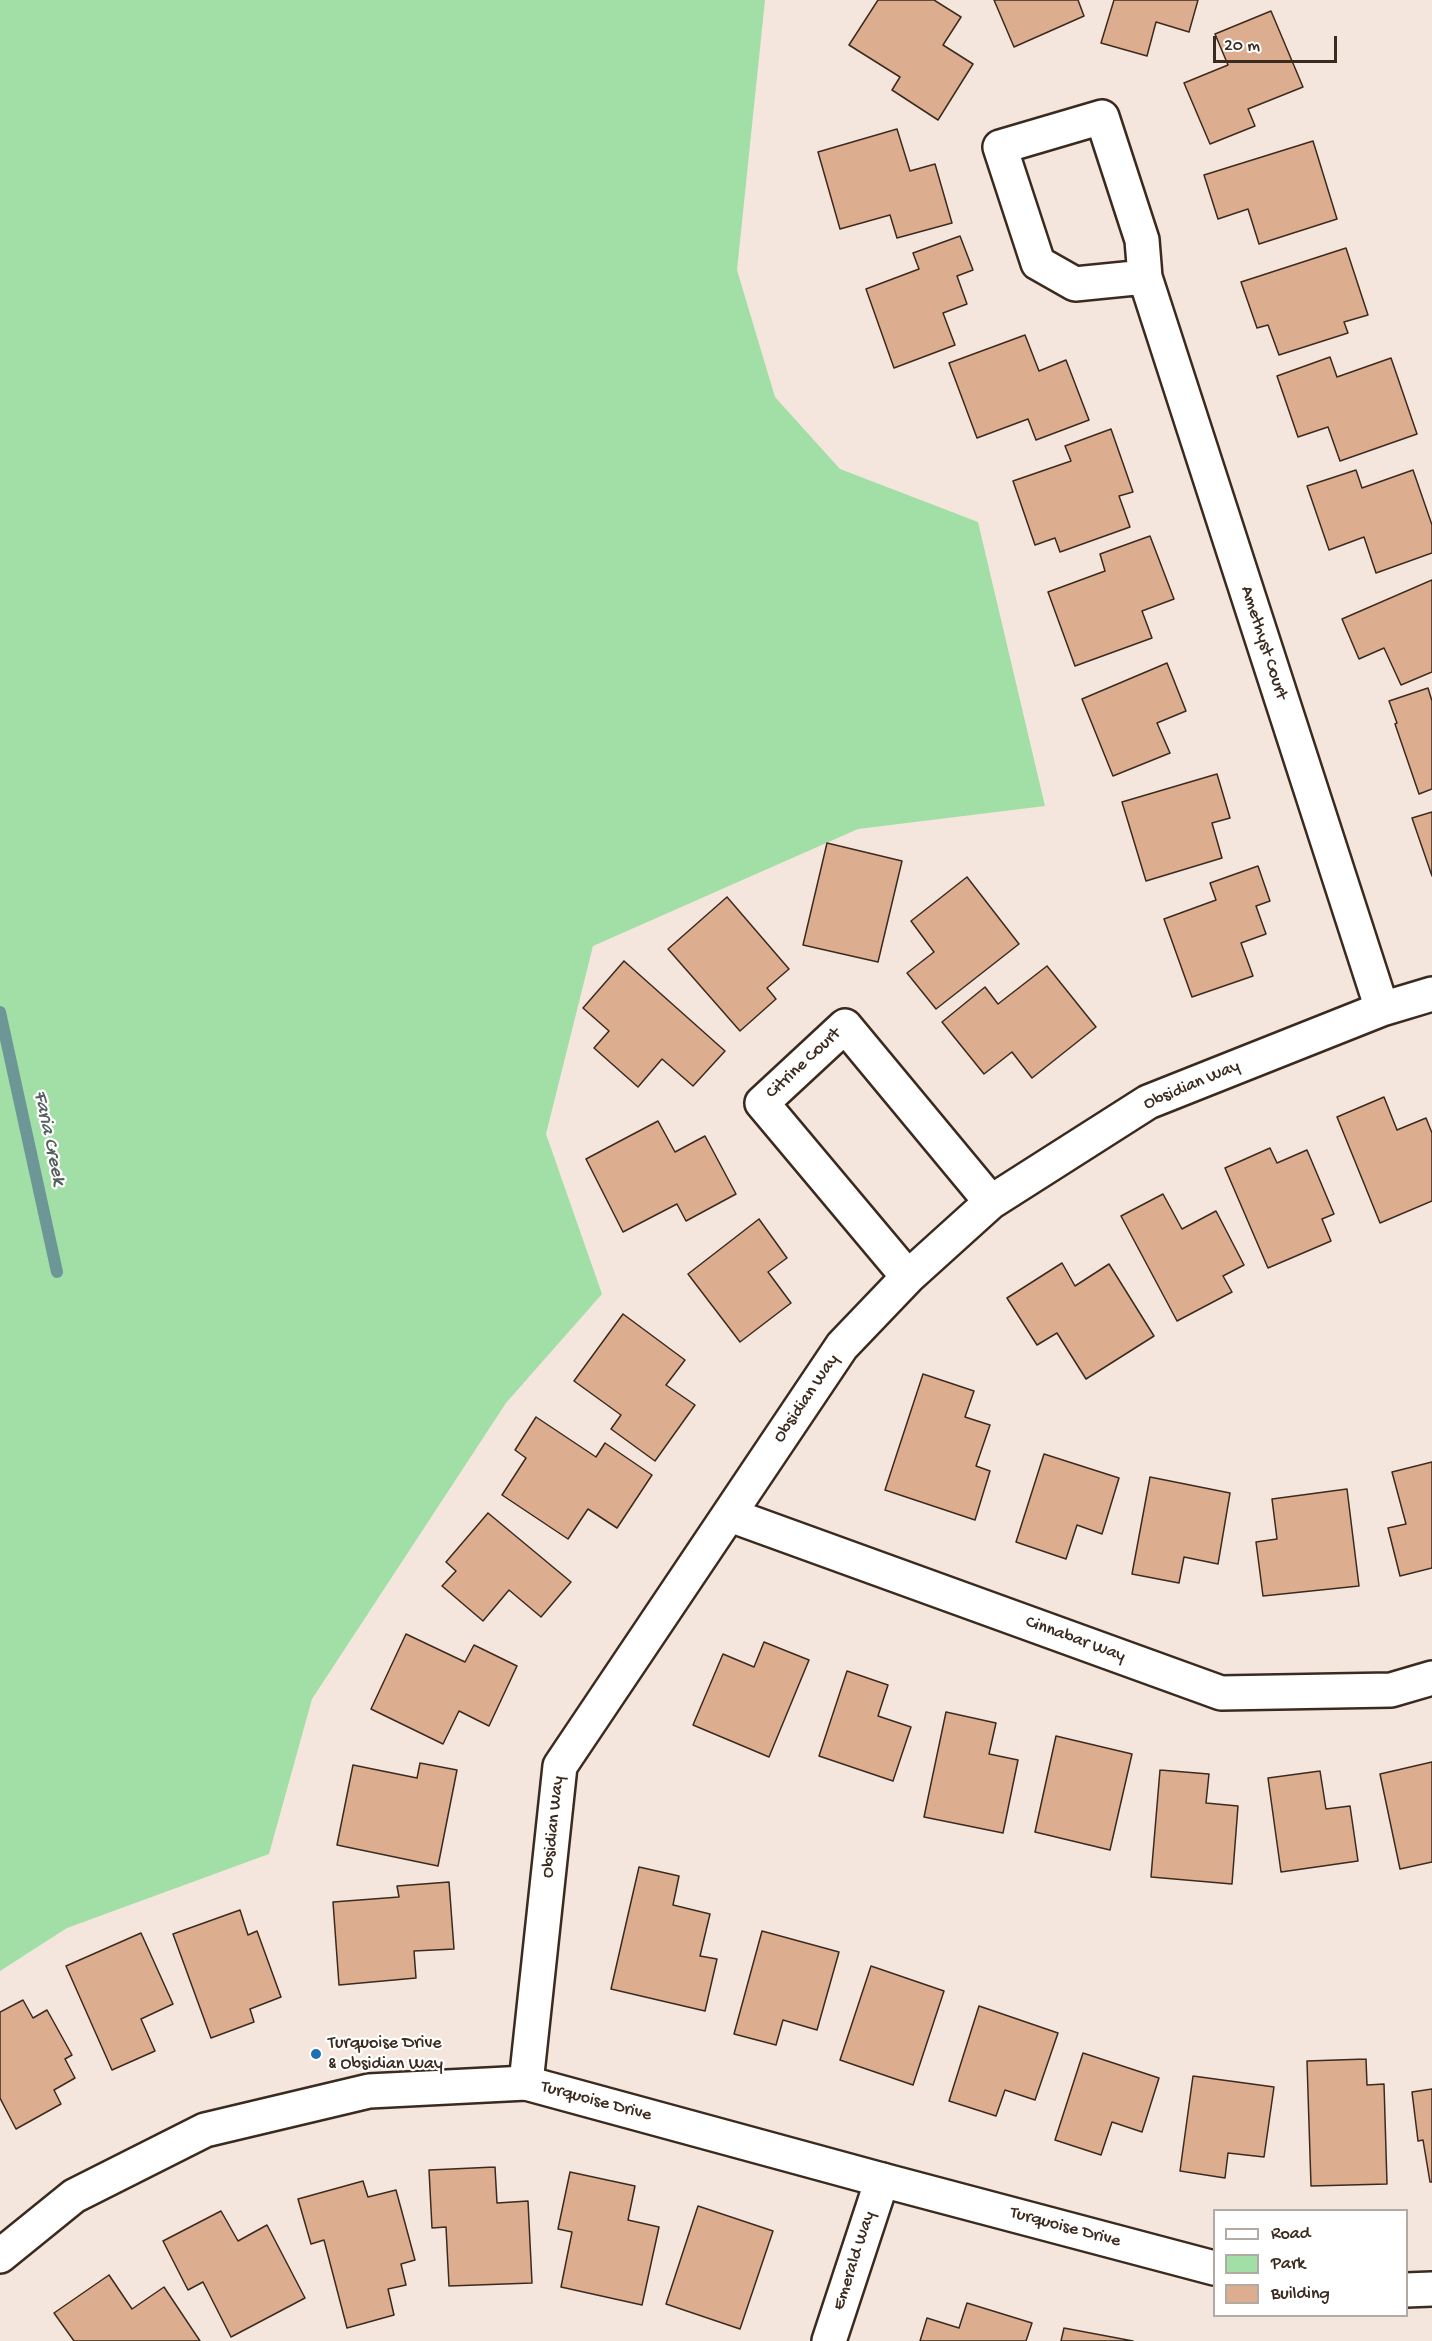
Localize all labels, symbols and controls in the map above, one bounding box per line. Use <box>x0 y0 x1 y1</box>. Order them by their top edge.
scale bar <box>1216 24 1340 62</box>
text: 20 m <box>1224 36 1260 57</box>
street label: Amethyst Court <box>1234 584 1292 702</box>
street label: Citrine Court <box>762 1024 846 1104</box>
street label: Obsidian Way <box>1141 1056 1243 1116</box>
water label: Faria Creek <box>26 1089 70 1187</box>
street label: Obsidian Way <box>769 1351 845 1447</box>
street label: Cinnabar Way <box>1022 1612 1128 1668</box>
street label: Obsidian Way <box>538 1775 570 1879</box>
place label: Turquoise Drive & Obsidian Way <box>328 2033 443 2076</box>
marker: Turquoise Drive & Obsidian Way <box>309 2047 323 2061</box>
street label: Turquoise Drive <box>538 2077 654 2127</box>
street label: Turquoise Drive <box>1007 2203 1123 2253</box>
street label: Emerald Way <box>829 2209 881 2313</box>
legend <box>1213 2209 1408 2317</box>
text: Road <box>1271 2224 1310 2245</box>
text: Park <box>1271 2254 1305 2275</box>
text: Building <box>1271 2284 1330 2305</box>

